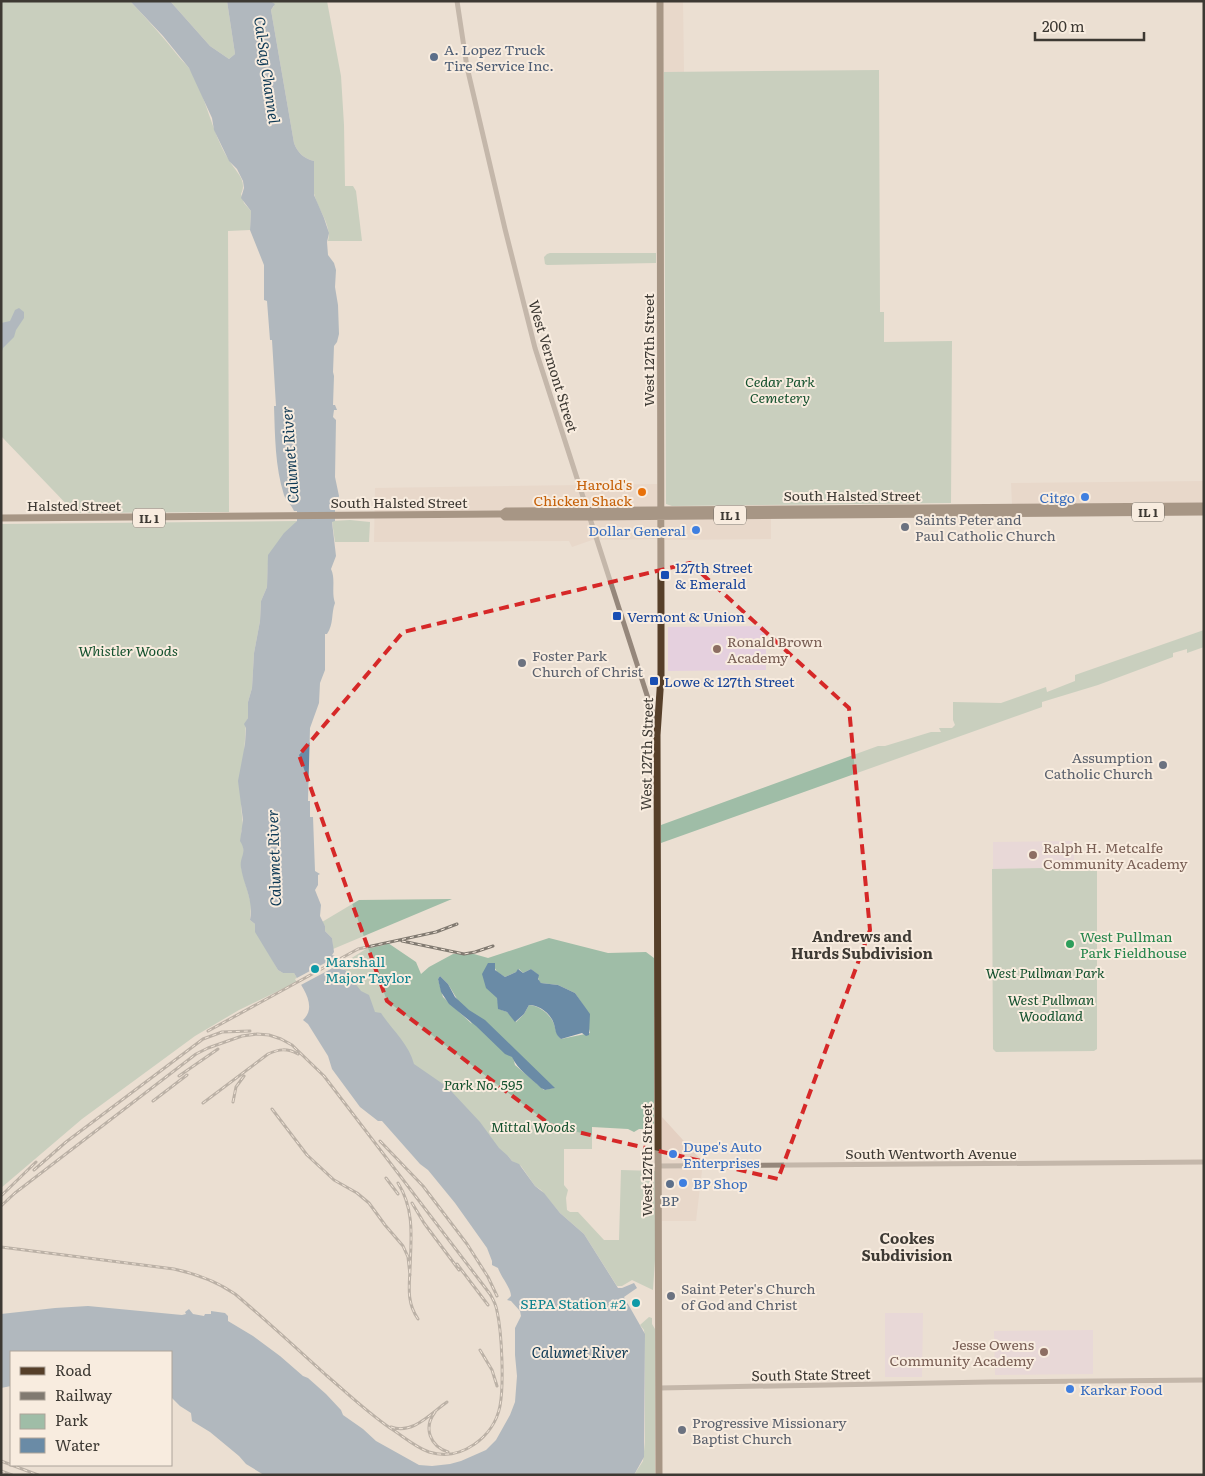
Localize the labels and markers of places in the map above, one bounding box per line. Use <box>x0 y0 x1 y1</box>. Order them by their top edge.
place label: A. Lopez Truck Tire Service Inc. <box>444 39 554 75</box>
marker: A. Lopez Truck Tire Service Inc. <box>428 51 440 63</box>
place label: Harold's Chicken Shack <box>533 474 632 510</box>
marker: Harold's Chicken Shack <box>636 486 648 498</box>
place label: Citgo <box>1040 487 1075 507</box>
marker: Citgo <box>1079 491 1091 503</box>
place label: Saints Peter and Paul Catholic Church <box>915 509 1056 545</box>
place label: Dollar General <box>588 520 686 540</box>
marker: Saints Peter and Paul Catholic Church <box>899 521 911 533</box>
marker: Dollar General <box>690 524 702 536</box>
place label: 127th Street & Emerald <box>675 557 753 593</box>
marker: 127th Street & Emerald <box>659 569 671 581</box>
place label: Vermont & Union <box>627 606 745 626</box>
marker: Vermont & Union <box>611 610 623 622</box>
place label: Ronald Brown Academy <box>727 631 823 667</box>
marker: Ronald Brown Academy <box>711 643 723 655</box>
place label: Foster Park Church of Christ <box>532 645 644 681</box>
marker: Foster Park Church of Christ <box>516 657 528 669</box>
place label: Lowe & 127th Street <box>664 671 795 691</box>
marker: Lowe & 127th Street <box>648 675 660 687</box>
place label: Assumption Catholic Church <box>1044 747 1153 783</box>
marker: Assumption Catholic Church <box>1157 759 1169 771</box>
place label: Ralph H. Metcalfe Community Academy <box>1043 837 1188 873</box>
marker: Ralph H. Metcalfe Community Academy <box>1027 849 1039 861</box>
place label: West Pullman Park Fieldhouse <box>1080 926 1187 962</box>
marker: West Pullman Park Fieldhouse <box>1064 938 1076 950</box>
place label: Marshall Major Taylor <box>325 951 411 987</box>
marker: Marshall Major Taylor <box>309 963 321 975</box>
place label: Dupe's Auto Enterprises <box>683 1136 762 1172</box>
marker: Dupe's Auto Enterprises <box>667 1148 679 1160</box>
place label: BP Shop <box>693 1173 748 1193</box>
marker: BP Shop <box>677 1177 689 1189</box>
marker: BP <box>664 1178 676 1190</box>
place label: BP <box>661 1190 679 1210</box>
place label: Saint Peter's Church of God and Christ <box>681 1278 816 1314</box>
marker: Saint Peter's Church of God and Christ <box>665 1290 677 1302</box>
place label: SEPA Station #2 <box>520 1293 626 1313</box>
marker: SEPA Station #2 <box>630 1297 642 1309</box>
place label: Jesse Owens Community Academy <box>890 1334 1035 1370</box>
marker: Jesse Owens Community Academy <box>1038 1346 1050 1358</box>
place label: Karkar Food <box>1080 1379 1163 1399</box>
marker: Karkar Food <box>1064 1383 1076 1395</box>
place label: Progressive Missionary Baptist Church <box>692 1412 848 1448</box>
marker: Progressive Missionary Baptist Church <box>676 1424 688 1436</box>

